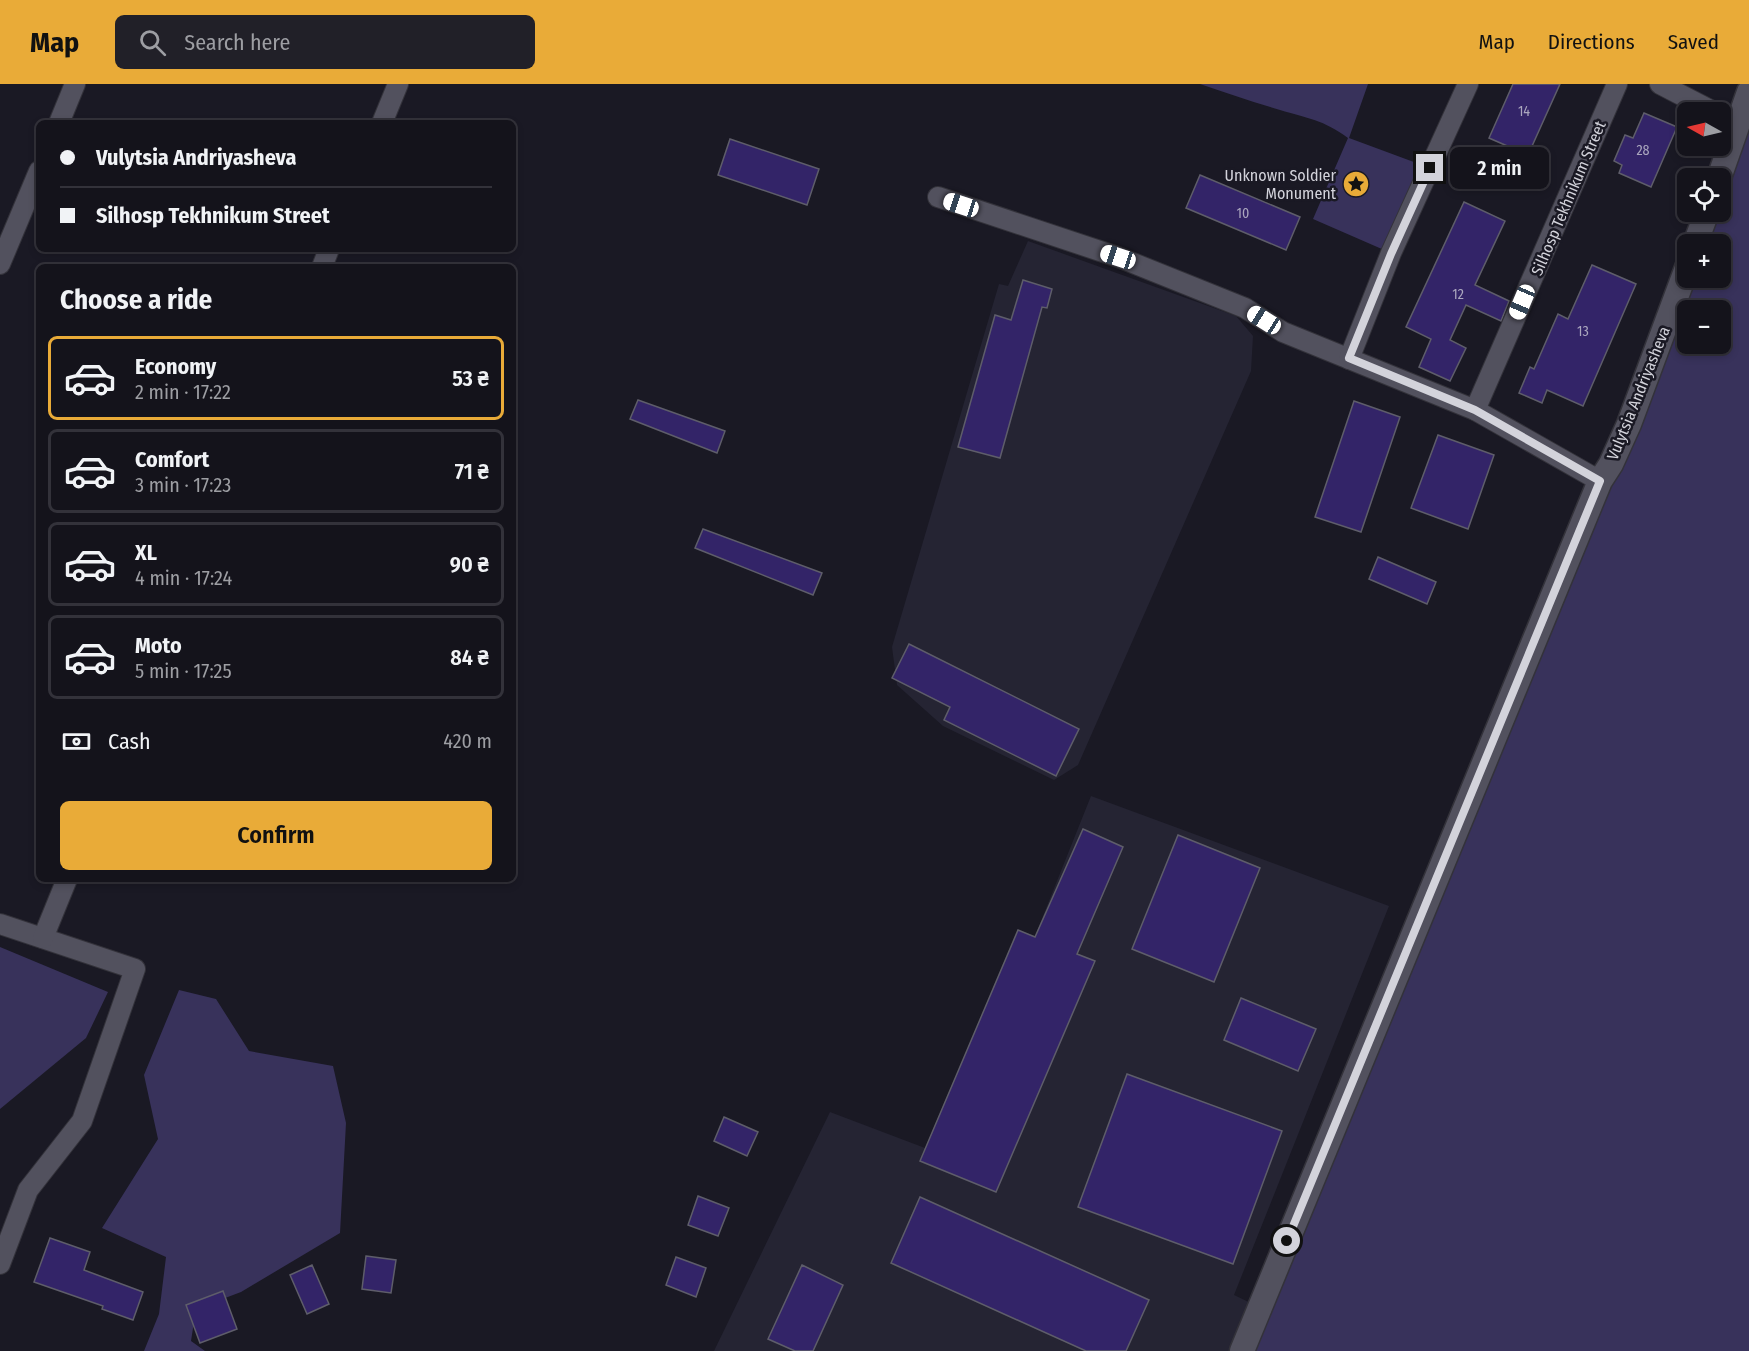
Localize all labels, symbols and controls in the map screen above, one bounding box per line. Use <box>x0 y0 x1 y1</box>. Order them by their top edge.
search box <box>115 15 535 69</box>
text: Map <box>30 26 79 59</box>
icon: search <box>136 26 169 59</box>
text: Search here <box>184 29 290 56</box>
text: Map <box>1478 29 1515 55</box>
text: Directions <box>1548 29 1635 55</box>
text: Saved <box>1668 29 1719 55</box>
north arrow <box>1677 102 1731 156</box>
map controls <box>1677 102 1731 354</box>
house number: 14 <box>1518 103 1530 120</box>
street label: Silhosp Tekhnikum Street <box>1527 117 1610 278</box>
house number: 28 <box>1636 142 1650 159</box>
text: Vulytsia Andriyasheva <box>96 144 296 171</box>
callout: 2 min <box>1451 147 1550 189</box>
route end <box>1416 154 1443 181</box>
text: 2 min <box>1477 156 1522 180</box>
place label: Unknown Soldier Monument <box>1225 166 1337 203</box>
button: locate <box>1677 168 1731 222</box>
place icon: Unknown Soldier Monument <box>1341 169 1371 199</box>
car <box>941 191 981 219</box>
text: Silhosp Tekhnikum Street <box>96 202 330 229</box>
house number: 10 <box>1237 205 1249 222</box>
button: + <box>1677 234 1731 288</box>
car <box>1098 243 1138 271</box>
car <box>1507 282 1537 322</box>
text: Choose a ride <box>60 284 212 316</box>
house number: 12 <box>1452 286 1464 303</box>
button: − <box>1677 300 1731 354</box>
car <box>1244 303 1284 337</box>
house number: 13 <box>1577 323 1589 340</box>
street label: Vulytsia Andriyasheva <box>1603 323 1674 463</box>
icon: car <box>63 351 117 405</box>
text: Economy <box>135 353 216 380</box>
text: 53 ₴ <box>452 365 489 392</box>
text: 2 min · 17:22 <box>135 380 231 404</box>
icon: car <box>63 444 117 498</box>
text: Comfort <box>135 446 209 473</box>
text: 71 ₴ <box>455 458 489 485</box>
text: 3 min · 17:23 <box>135 473 231 497</box>
icon: car <box>63 537 117 591</box>
text: XL <box>135 539 157 566</box>
text: 90 ₴ <box>450 551 489 578</box>
text: 4 min · 17:24 <box>135 566 232 590</box>
icon: car <box>63 630 117 684</box>
text: Moto <box>135 632 182 659</box>
text: 84 ₴ <box>450 644 489 671</box>
text: 5 min · 17:25 <box>135 659 232 683</box>
icon: cash <box>60 725 93 758</box>
text: Cash <box>108 728 151 755</box>
text: 420 m <box>443 729 492 753</box>
button: Confirm <box>60 801 492 870</box>
route start <box>1273 1227 1300 1254</box>

